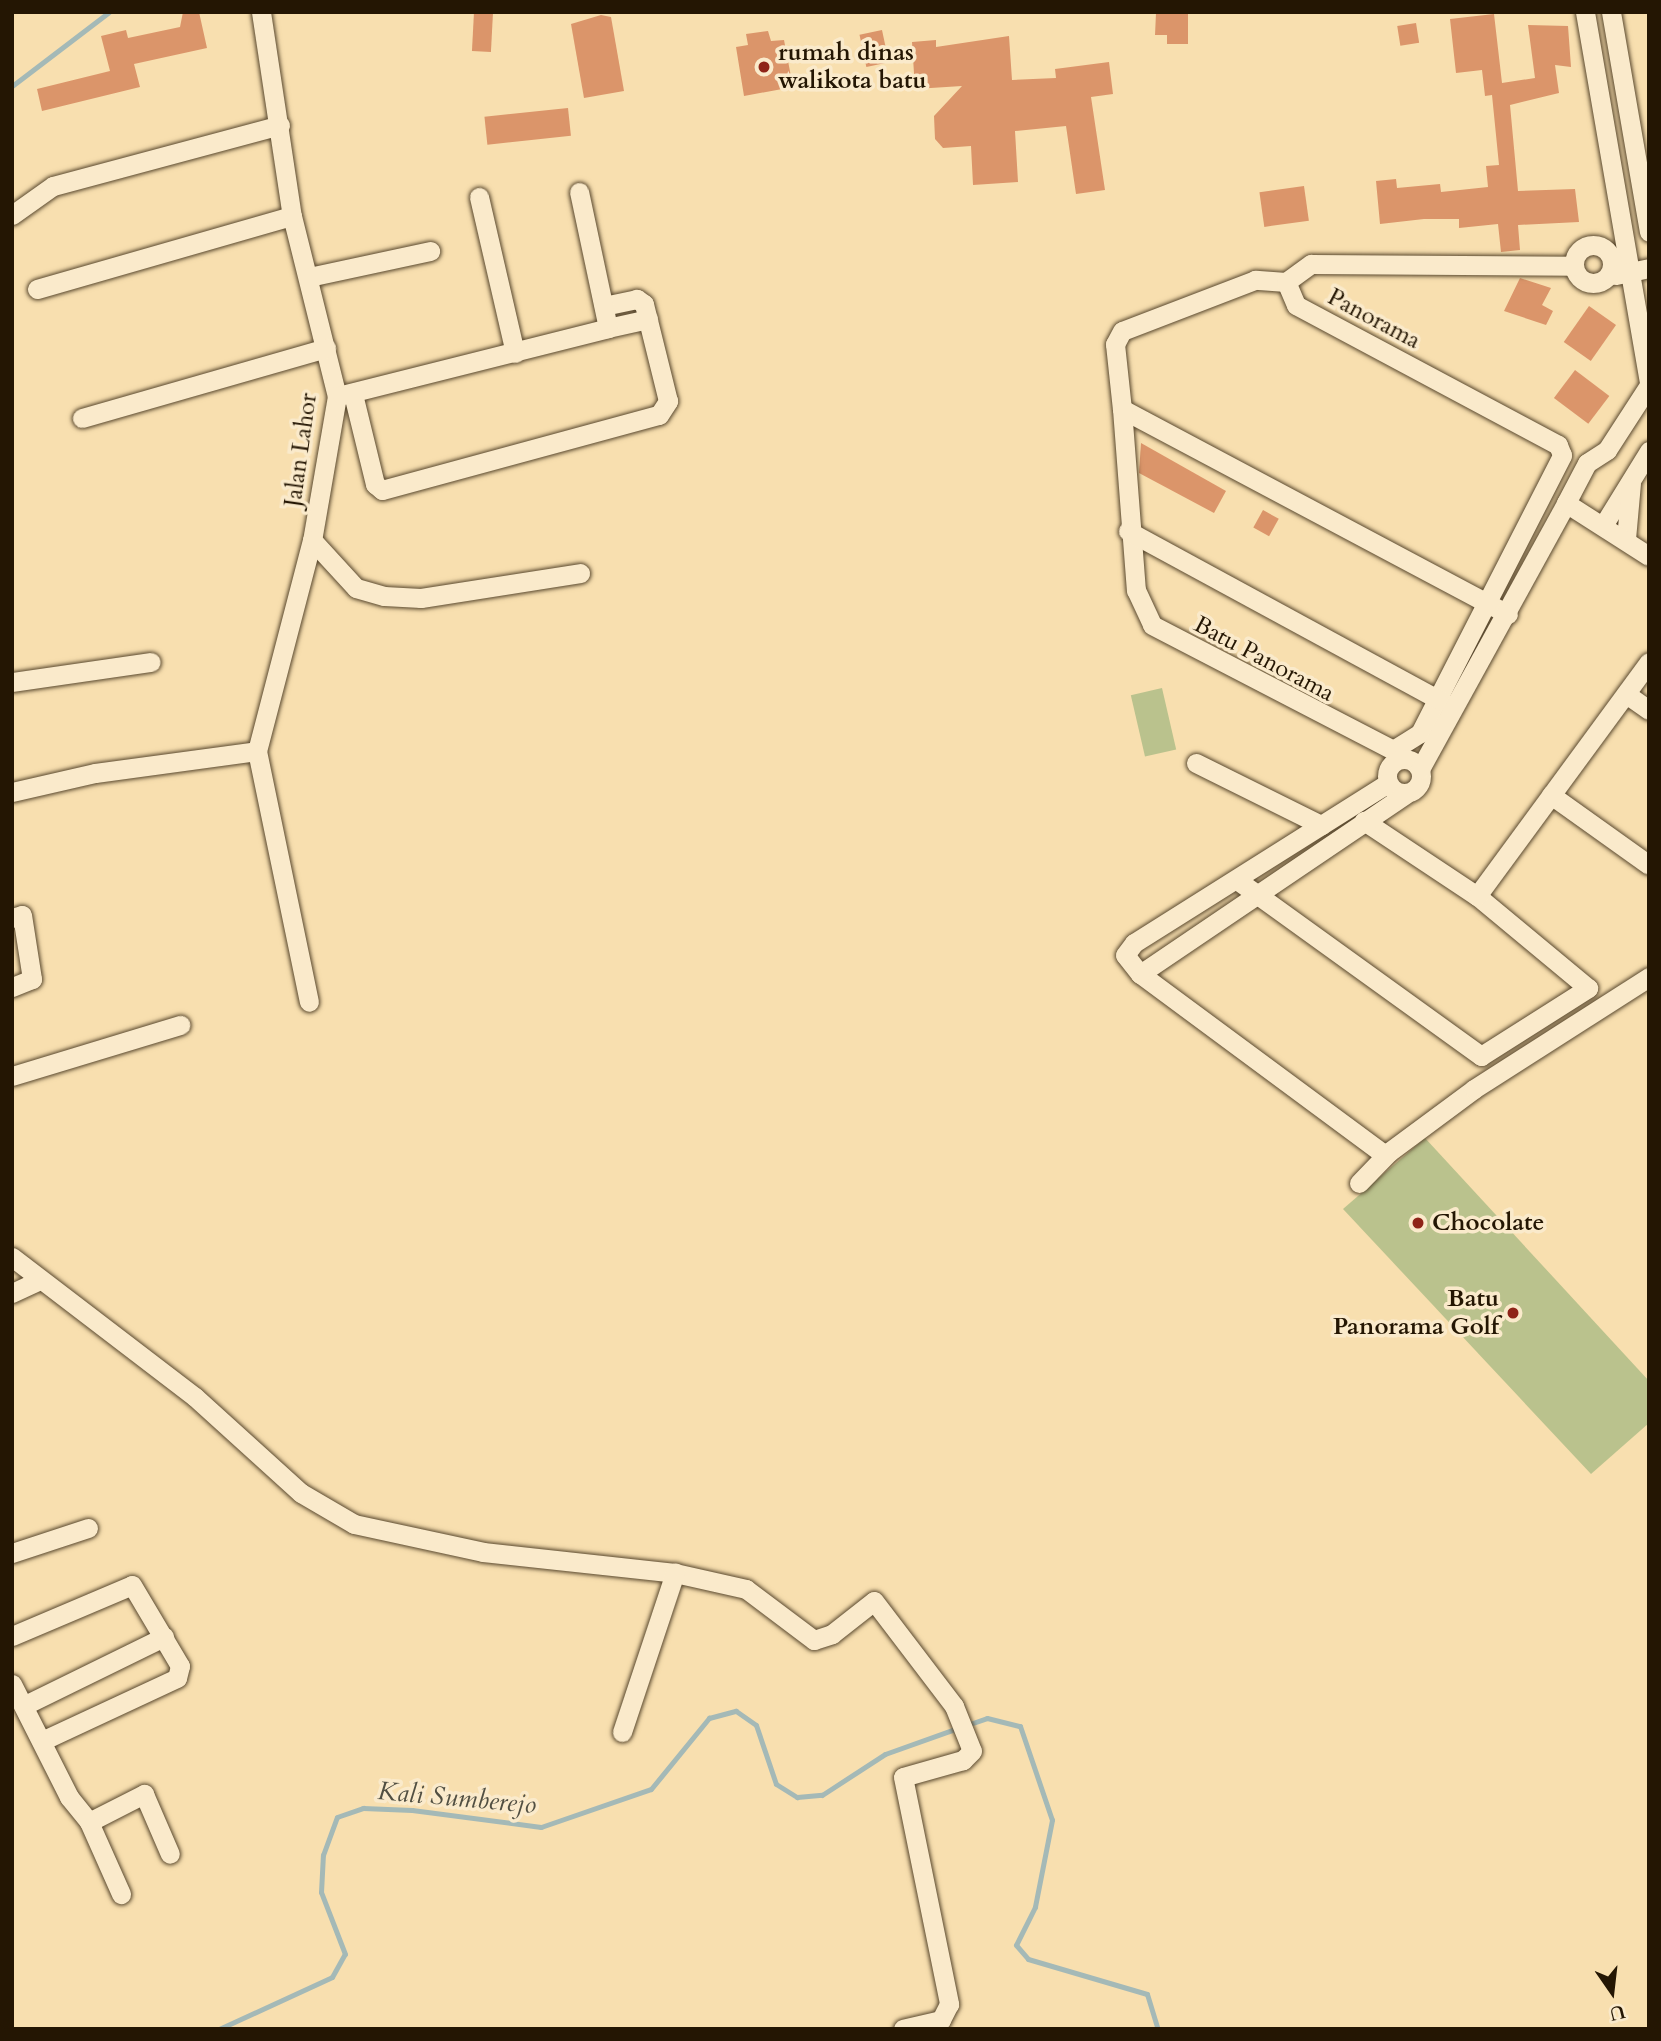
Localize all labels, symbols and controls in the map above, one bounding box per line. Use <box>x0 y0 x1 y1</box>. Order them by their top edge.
place label: rumah dinas walikota batu <box>778 39 927 95</box>
marker: rumah dinas walikota batu <box>756 59 772 75</box>
street label: Panorama <box>1323 283 1425 355</box>
street label: Jalan Lahor <box>279 391 323 509</box>
street label: Batu Panorama <box>1189 610 1339 708</box>
place label: Chocolate <box>1432 1209 1544 1237</box>
marker: Chocolate <box>1410 1215 1426 1231</box>
place label: Batu Panorama Golf <box>1333 1285 1499 1341</box>
marker: Batu Panorama Golf <box>1505 1305 1521 1321</box>
water label: Kali Sumberejo <box>376 1776 538 1820</box>
north arrow <box>1577 1957 1647 2027</box>
text: U <box>1606 1998 1628 2027</box>

